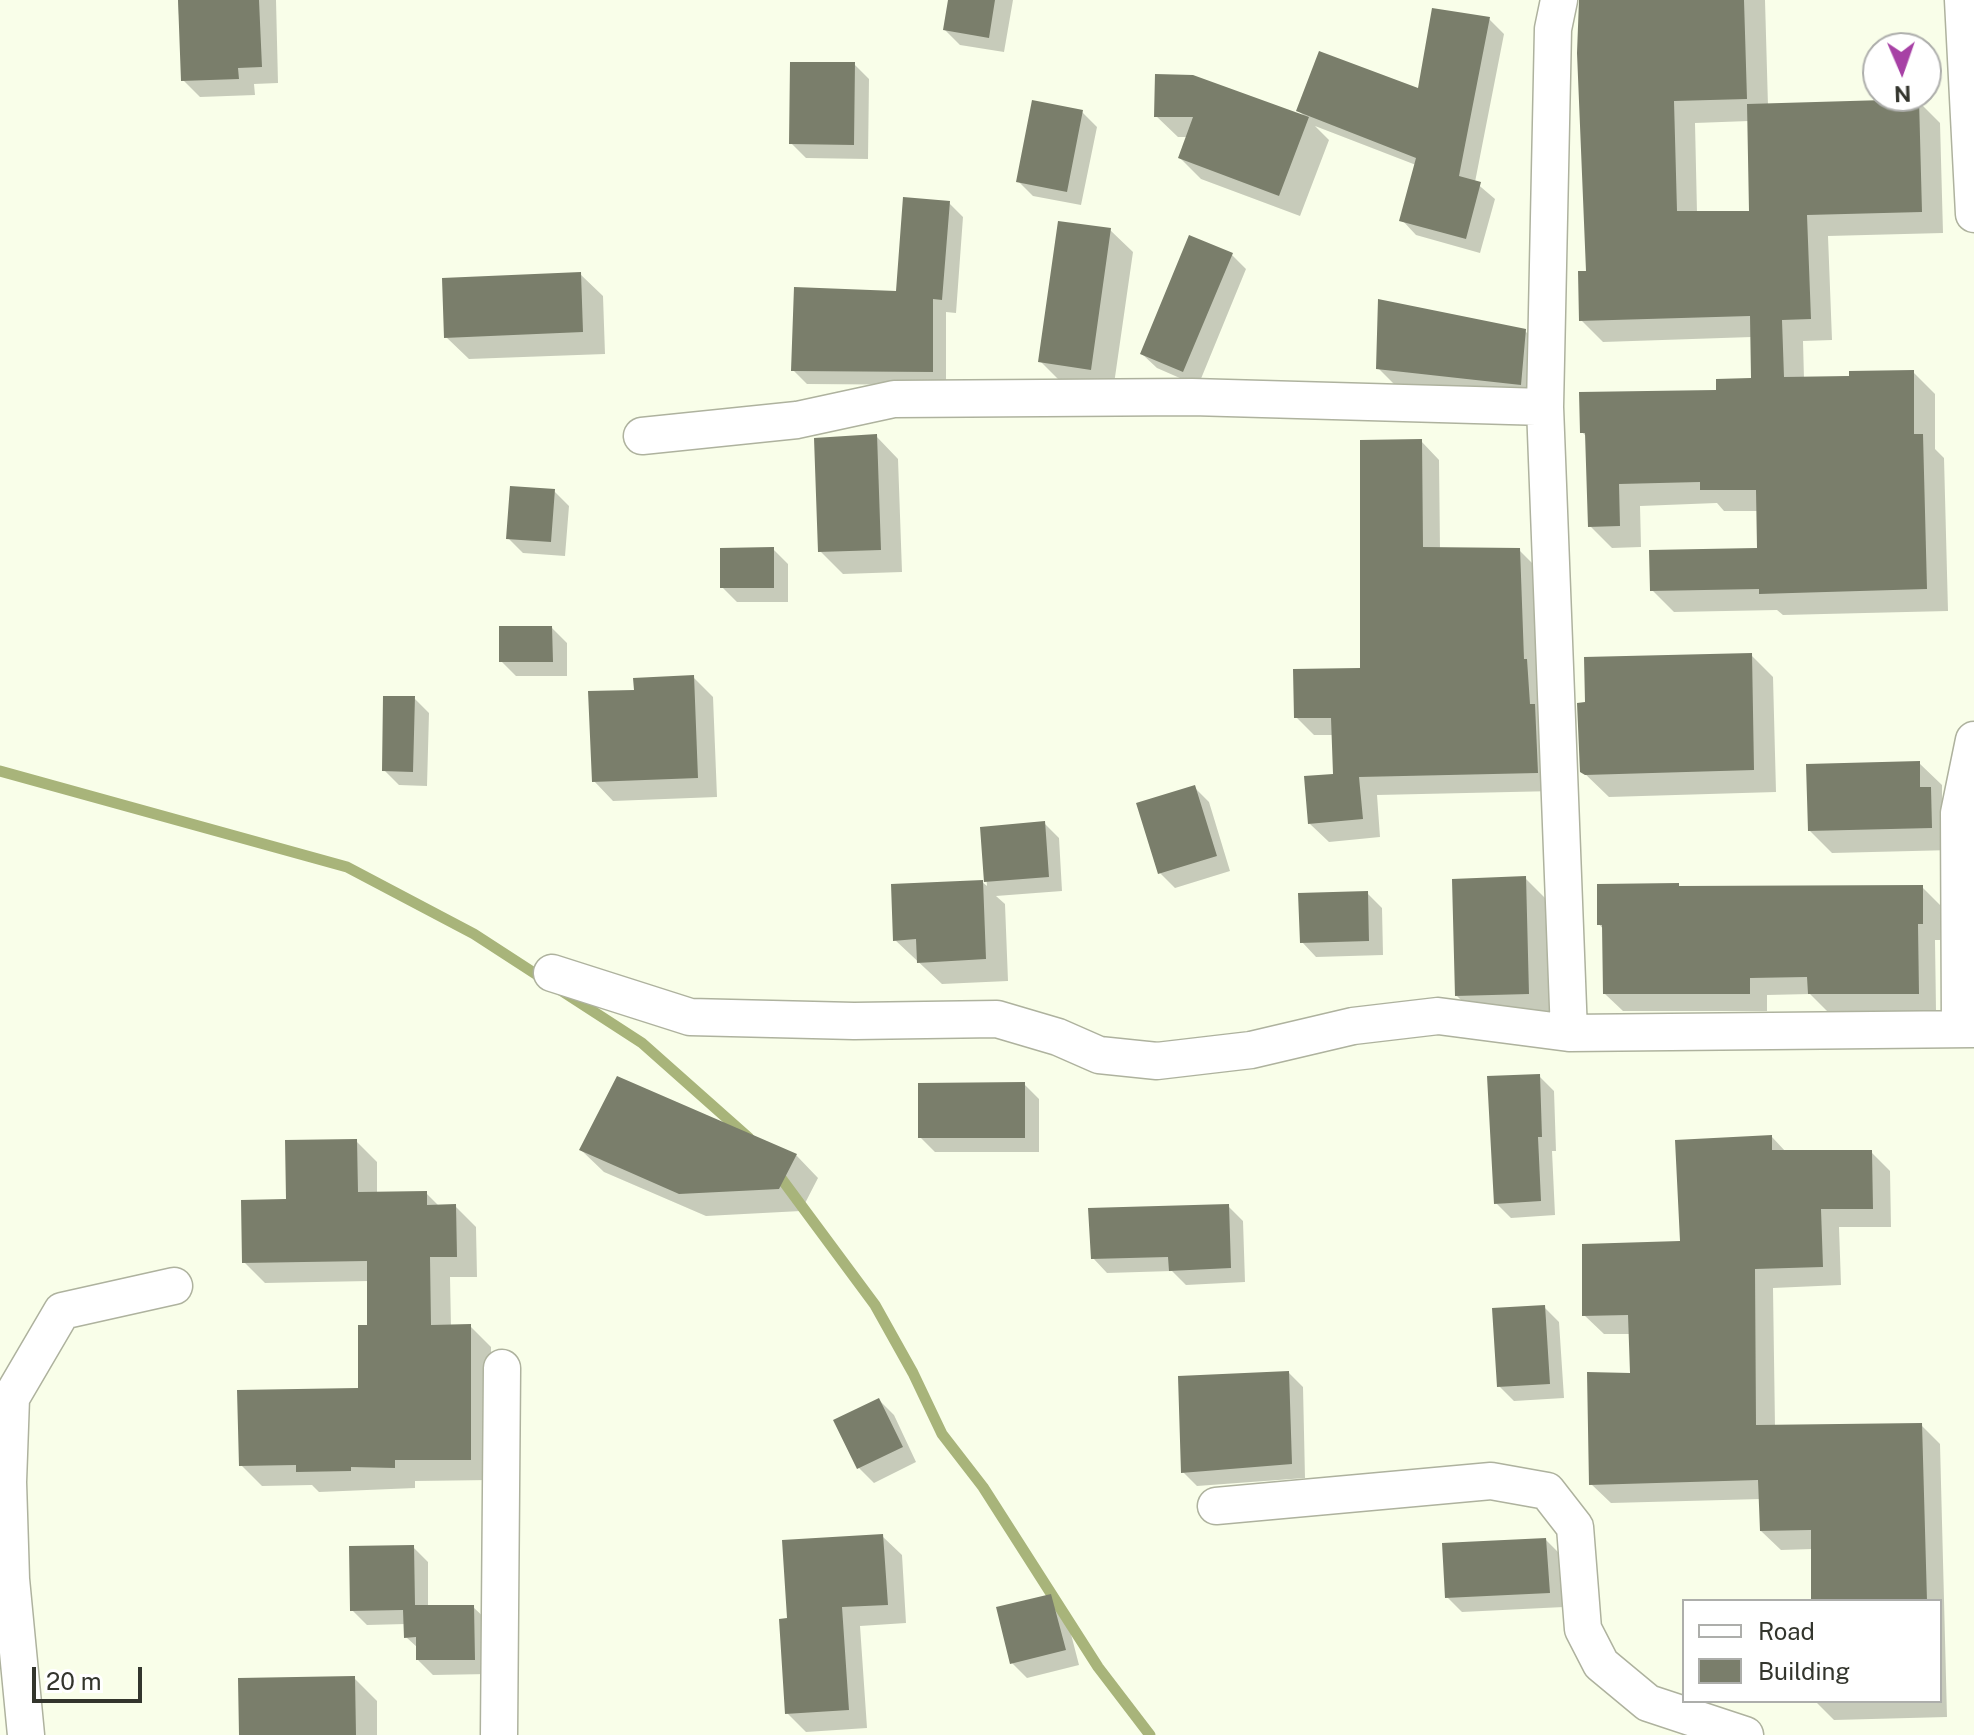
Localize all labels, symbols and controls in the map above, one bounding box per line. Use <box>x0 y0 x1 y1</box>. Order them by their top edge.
north arrow <box>1862 32 1942 112</box>
text: N <box>1894 81 1912 107</box>
legend <box>1682 1599 1942 1703</box>
text: Road <box>1758 1617 1815 1645</box>
scale bar <box>36 1651 146 1701</box>
text: Building <box>1758 1657 1850 1685</box>
text: 20 m <box>46 1667 102 1695</box>

